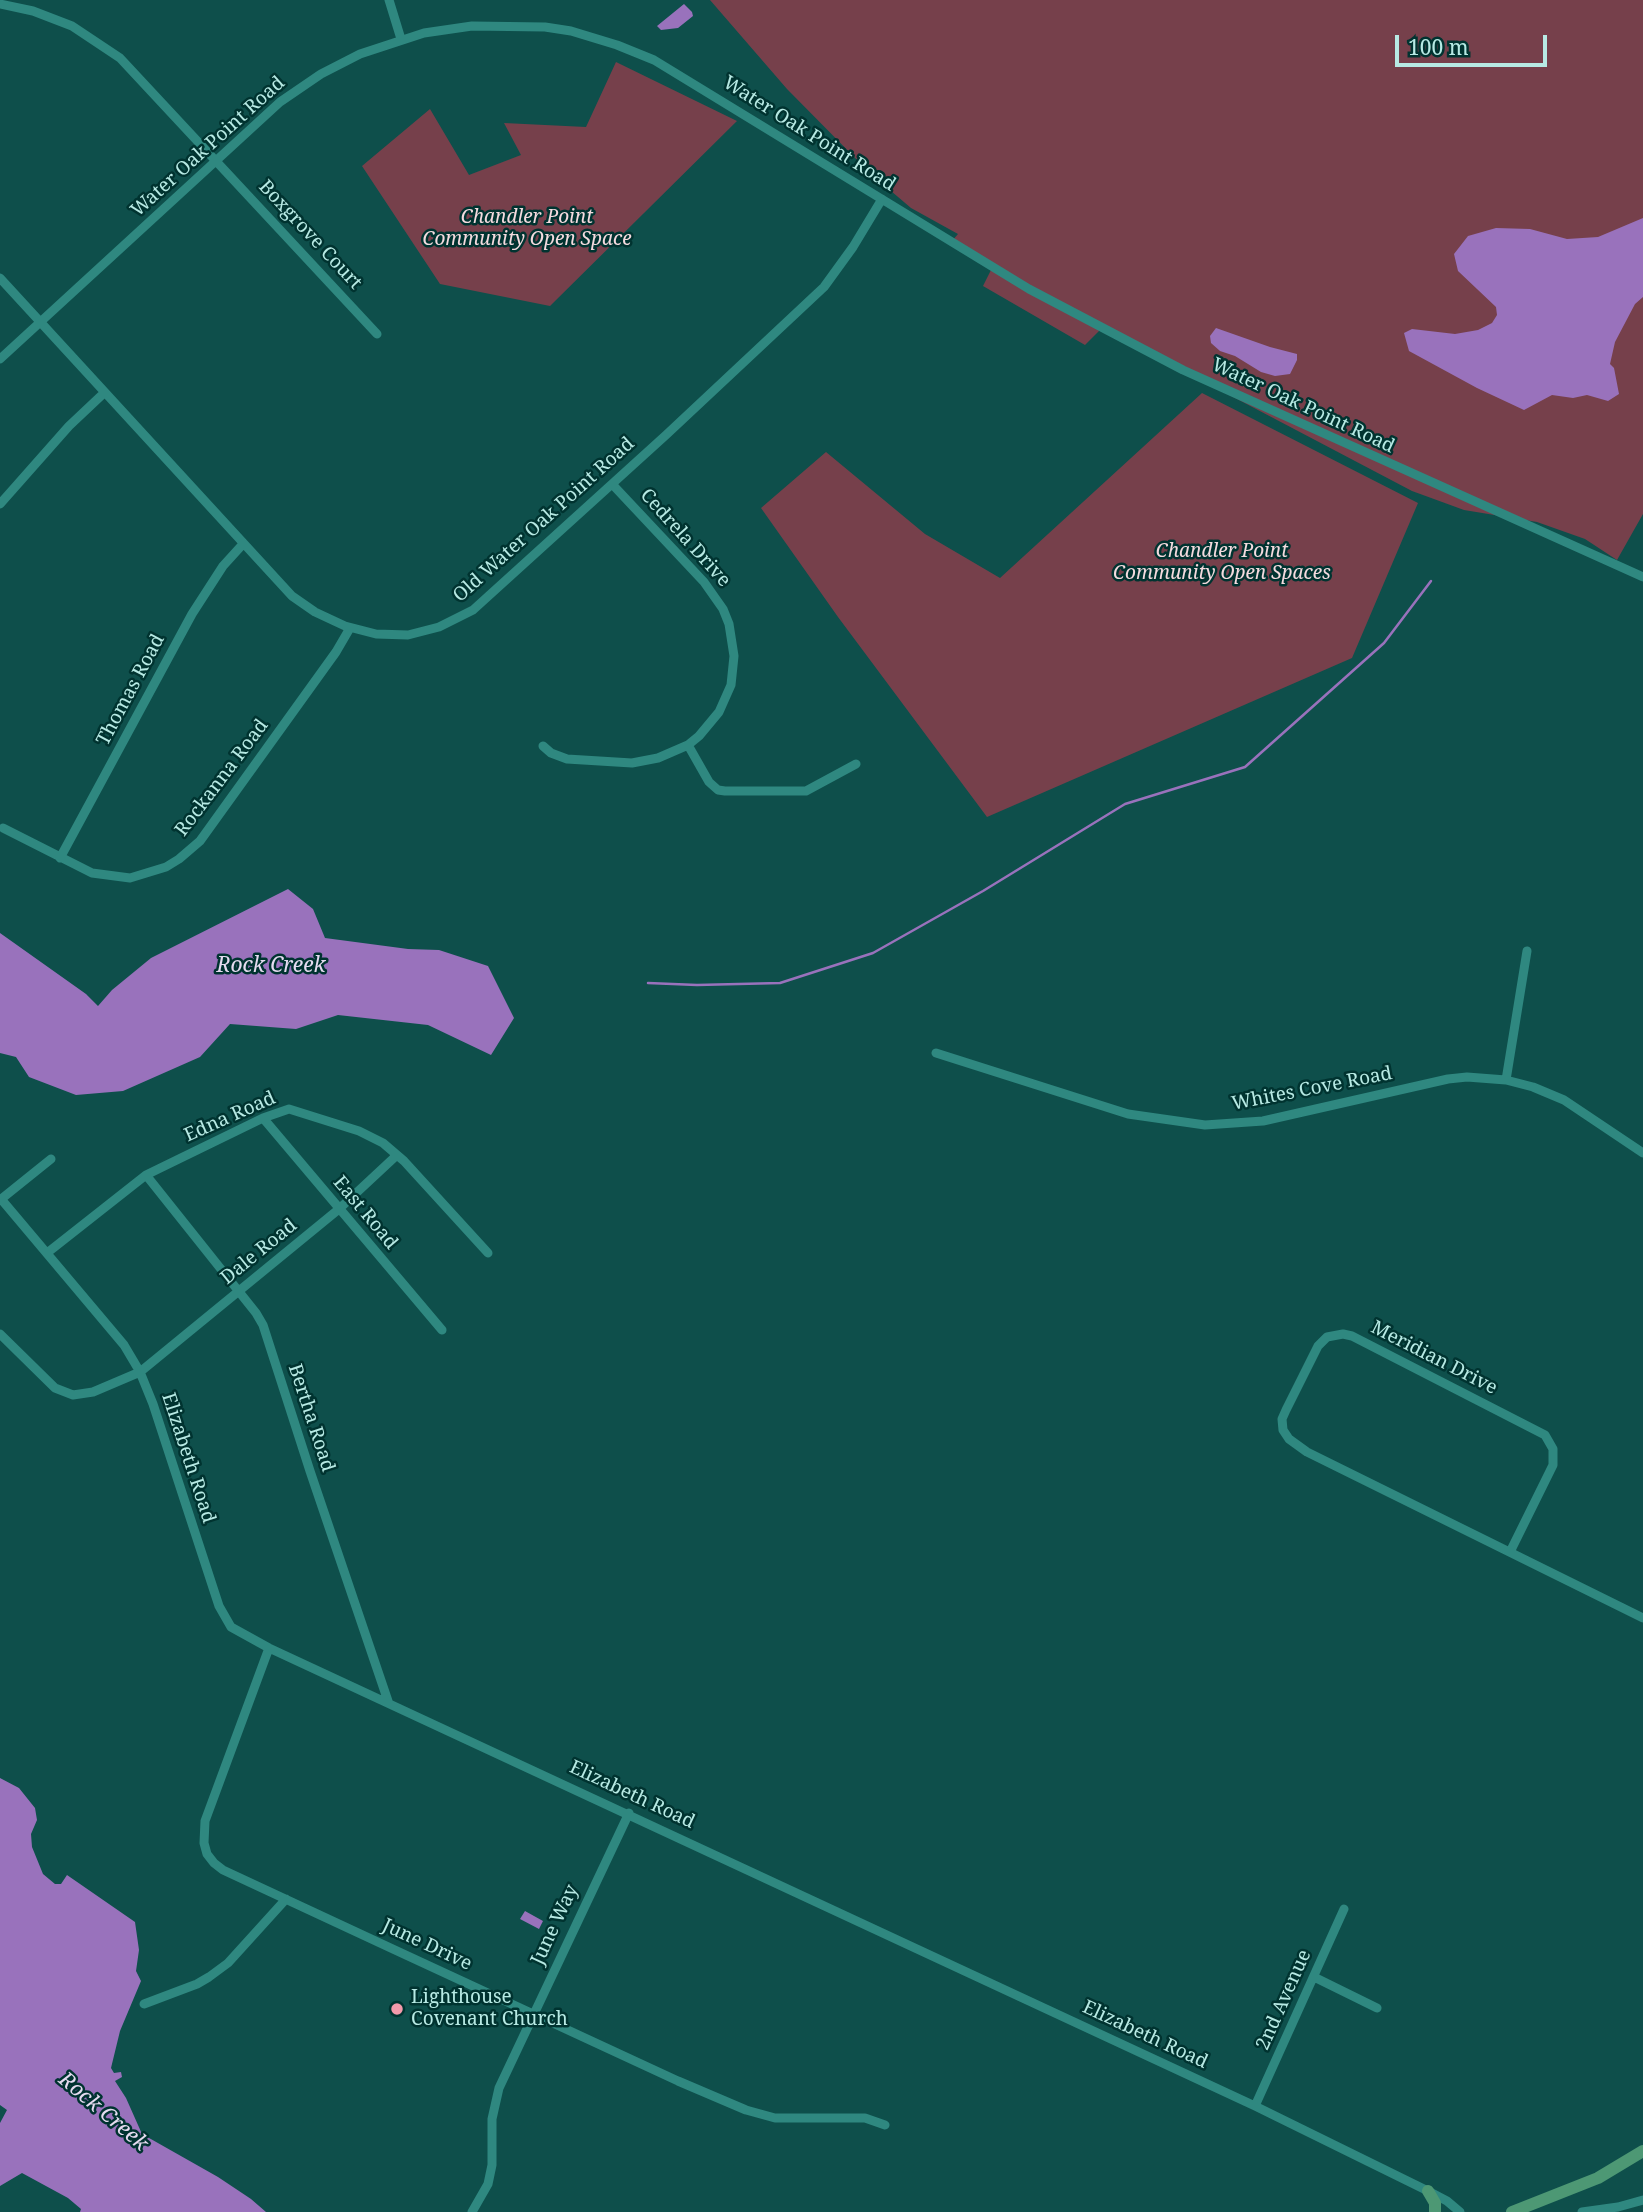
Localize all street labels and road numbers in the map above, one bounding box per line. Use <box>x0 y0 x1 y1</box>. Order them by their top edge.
street label: Water Oak Point Road <box>126 72 290 222</box>
street label: Water Oak Point Road <box>719 72 899 196</box>
street label: Boxgrove Court <box>254 176 366 294</box>
street label: Water Oak Point Road <box>1208 354 1398 458</box>
street label: Old Water Oak Point Road <box>449 433 639 607</box>
street label: Cedrela Drive <box>635 484 735 592</box>
street label: Thomas Road <box>92 631 170 749</box>
street label: Rockanna Road <box>171 715 273 841</box>
street label: Whites Cove Road <box>1230 1062 1394 1116</box>
street label: Edna Road <box>181 1087 279 1147</box>
street label: East Road <box>328 1172 402 1254</box>
street label: Dale Road <box>216 1214 302 1290</box>
street label: Meridian Drive <box>1367 1316 1501 1400</box>
street label: Bertha Road <box>283 1361 339 1475</box>
street label: Elizabeth Road <box>156 1390 220 1526</box>
street label: Elizabeth Road <box>566 1756 698 1834</box>
street label: June Way <box>527 1881 583 1969</box>
street label: June Drive <box>379 1914 475 1976</box>
street label: 2nd Avenue <box>1252 1946 1316 2054</box>
street label: Elizabeth Road <box>1079 1996 1211 2074</box>

